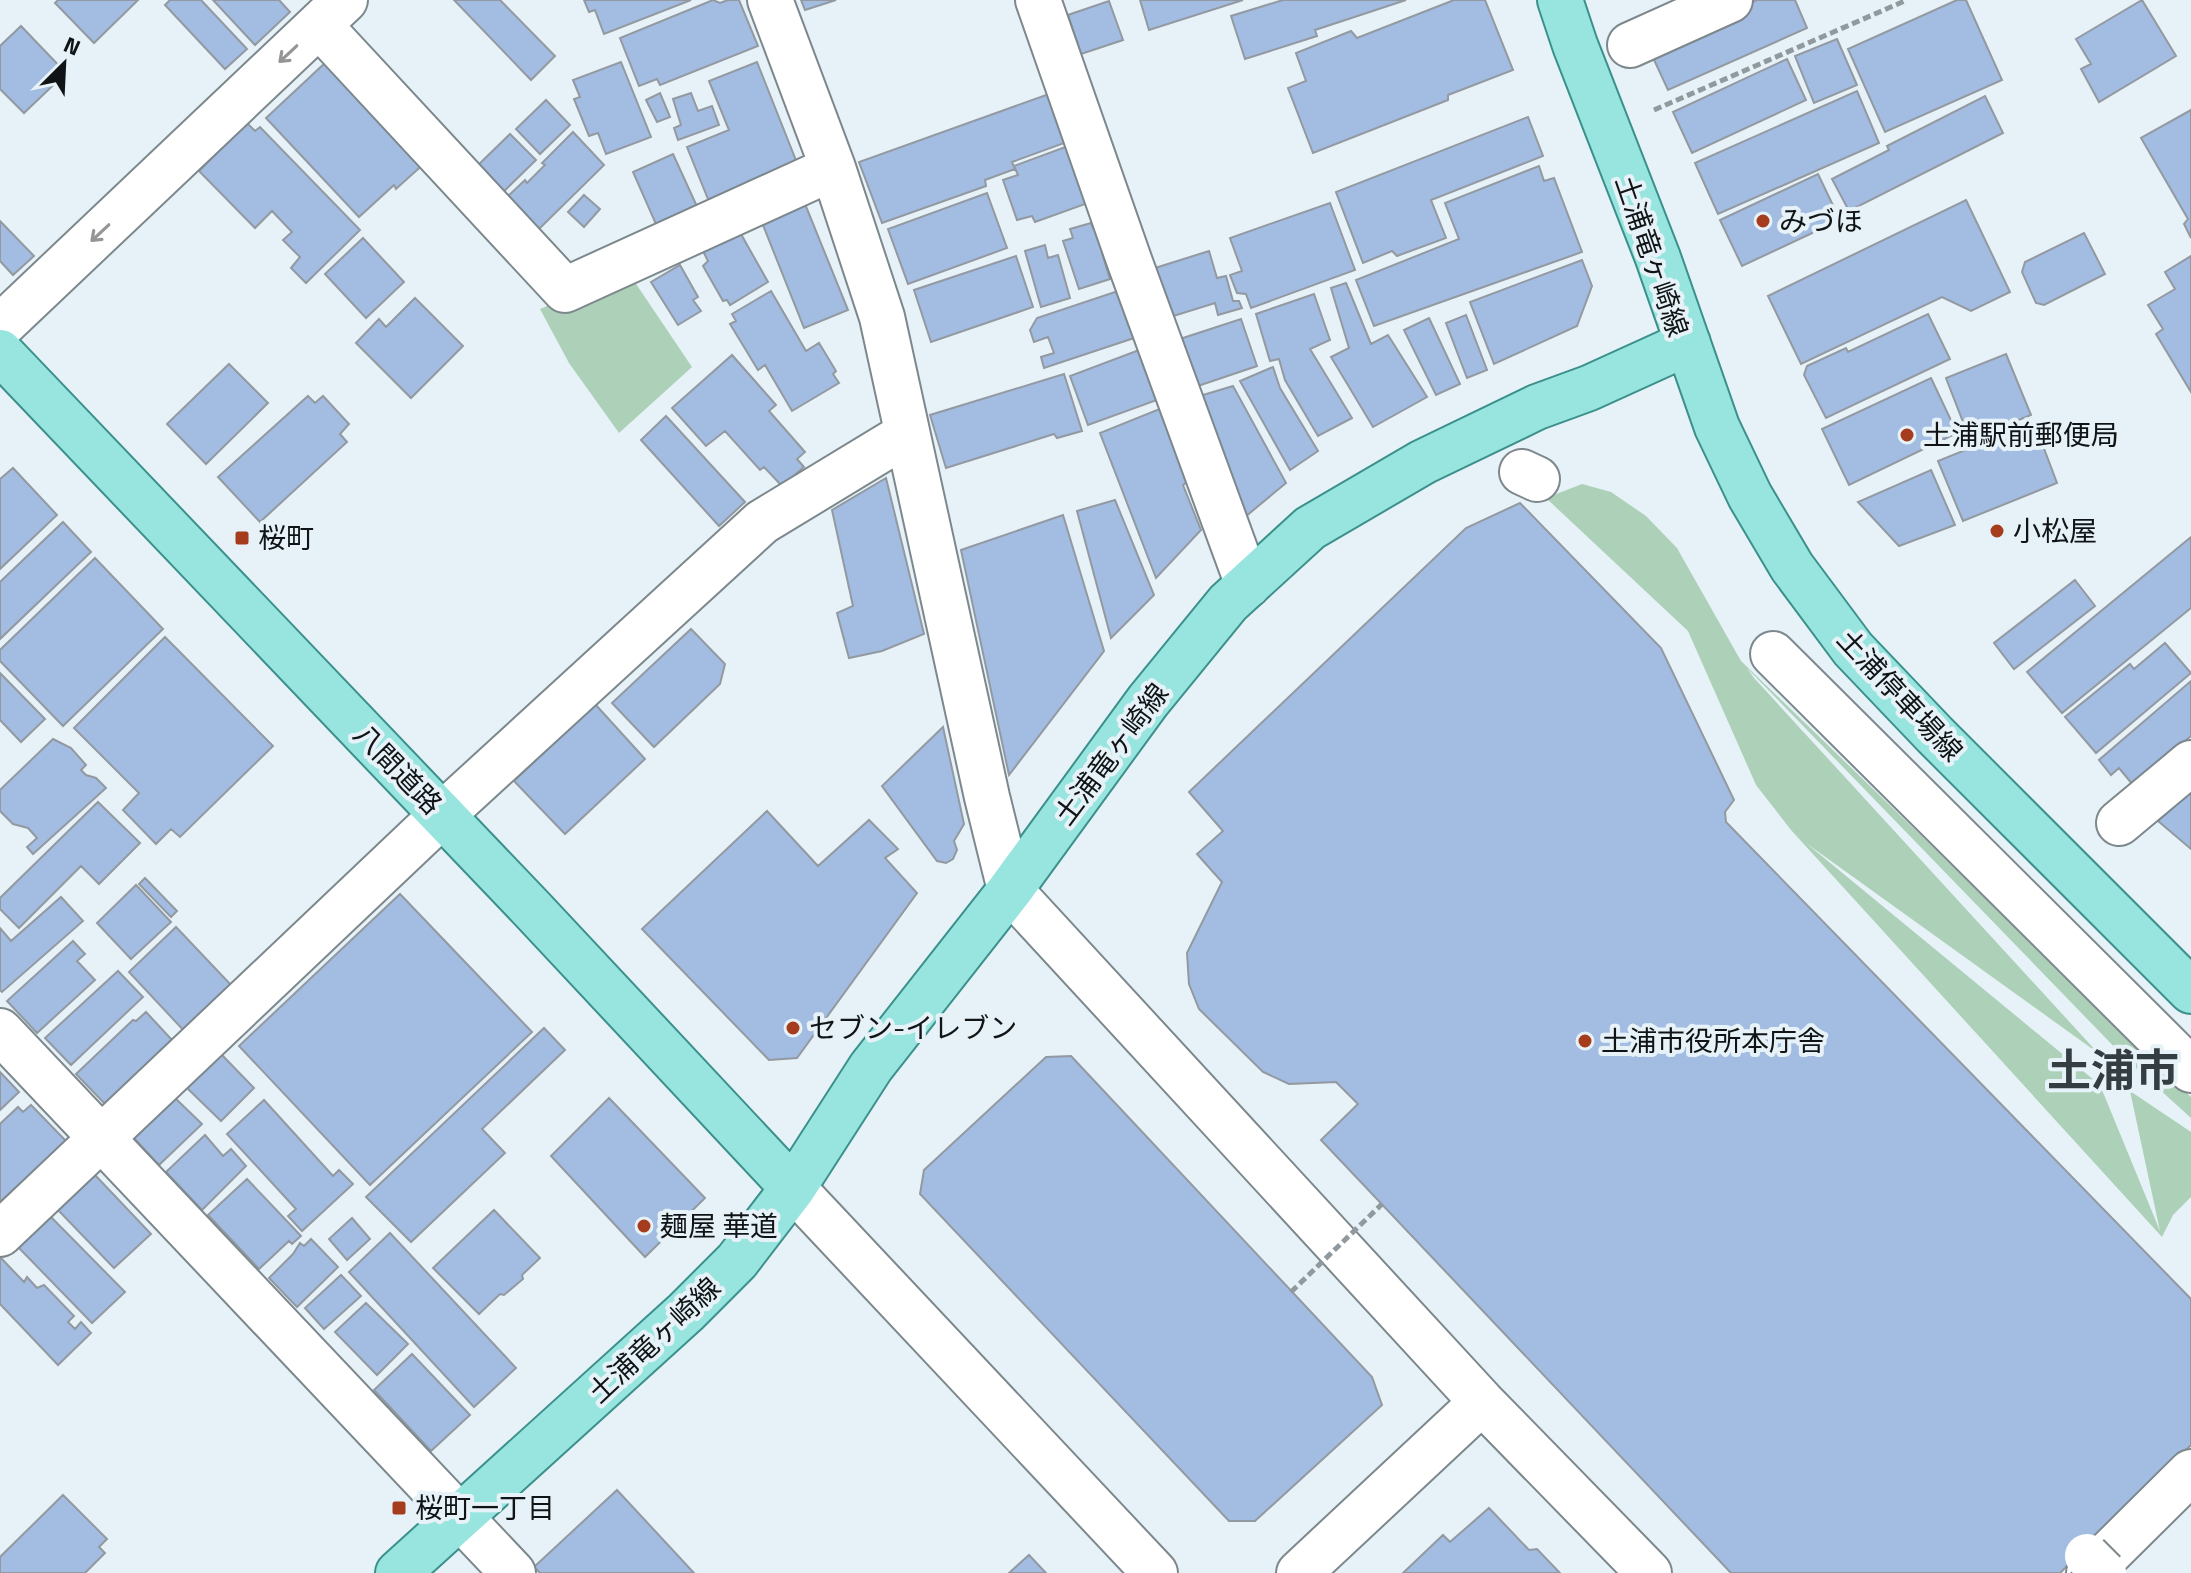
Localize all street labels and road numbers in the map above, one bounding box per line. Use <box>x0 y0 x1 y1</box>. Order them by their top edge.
street label: 土浦竜ヶ崎線 <box>1605 169 1700 342</box>
street label: 土浦停車場線 <box>1827 619 1973 771</box>
street label: 土浦竜ヶ崎線 <box>1043 674 1178 834</box>
street label: 八間道路 <box>344 713 453 824</box>
street label: 土浦竜ヶ崎線 <box>578 1267 730 1413</box>

